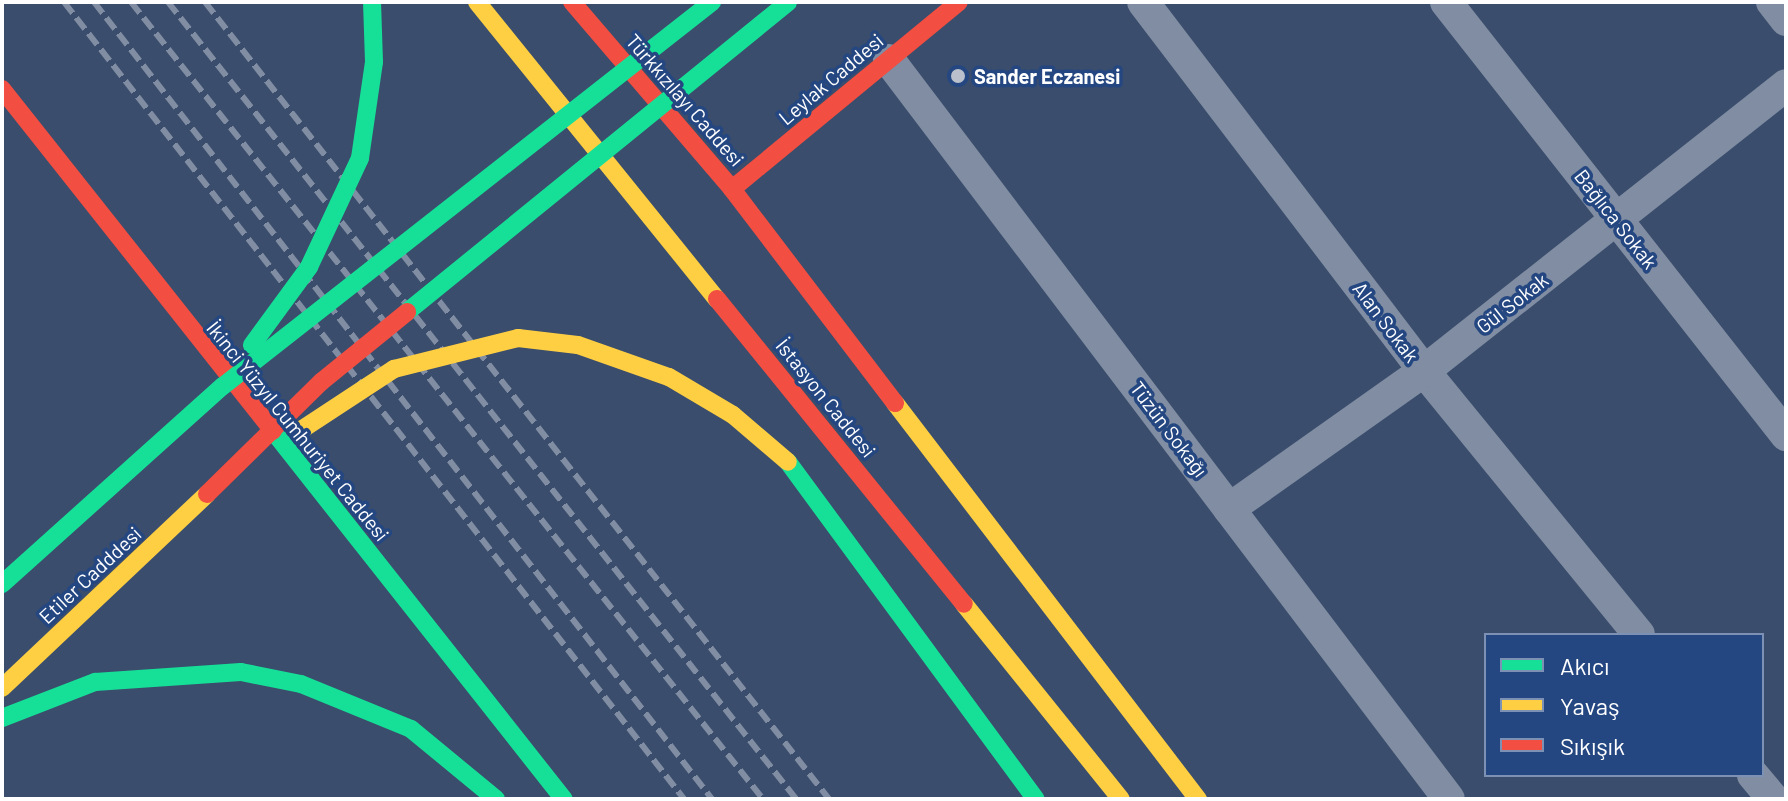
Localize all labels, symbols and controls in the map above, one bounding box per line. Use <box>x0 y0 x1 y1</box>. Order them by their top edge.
street label: Leylak Caddesi <box>774 28 888 130</box>
street label: Türkkızılayı Caddesi <box>621 29 749 171</box>
place label: Sander Eczanesi <box>974 64 1120 88</box>
marker: Sander Eczanesi <box>949 67 967 85</box>
street label: Bağlıca Sokak <box>1570 165 1662 273</box>
street label: Gül Sokak <box>1471 268 1553 338</box>
street label: Alan Sokak <box>1348 277 1424 367</box>
street label: İkinci Yüzyıl Cumhuriyet Caddesi <box>202 316 394 546</box>
street label: İstasyon Caddesi <box>771 334 881 462</box>
street label: Tüzün Sokağı <box>1125 377 1213 481</box>
street label: Etiler Cadddesi <box>34 521 146 629</box>
legend <box>1484 633 1764 777</box>
text: Akıcı <box>1560 651 1609 680</box>
text: Yavaş <box>1560 691 1620 720</box>
text: Sıkışık <box>1560 731 1625 760</box>

